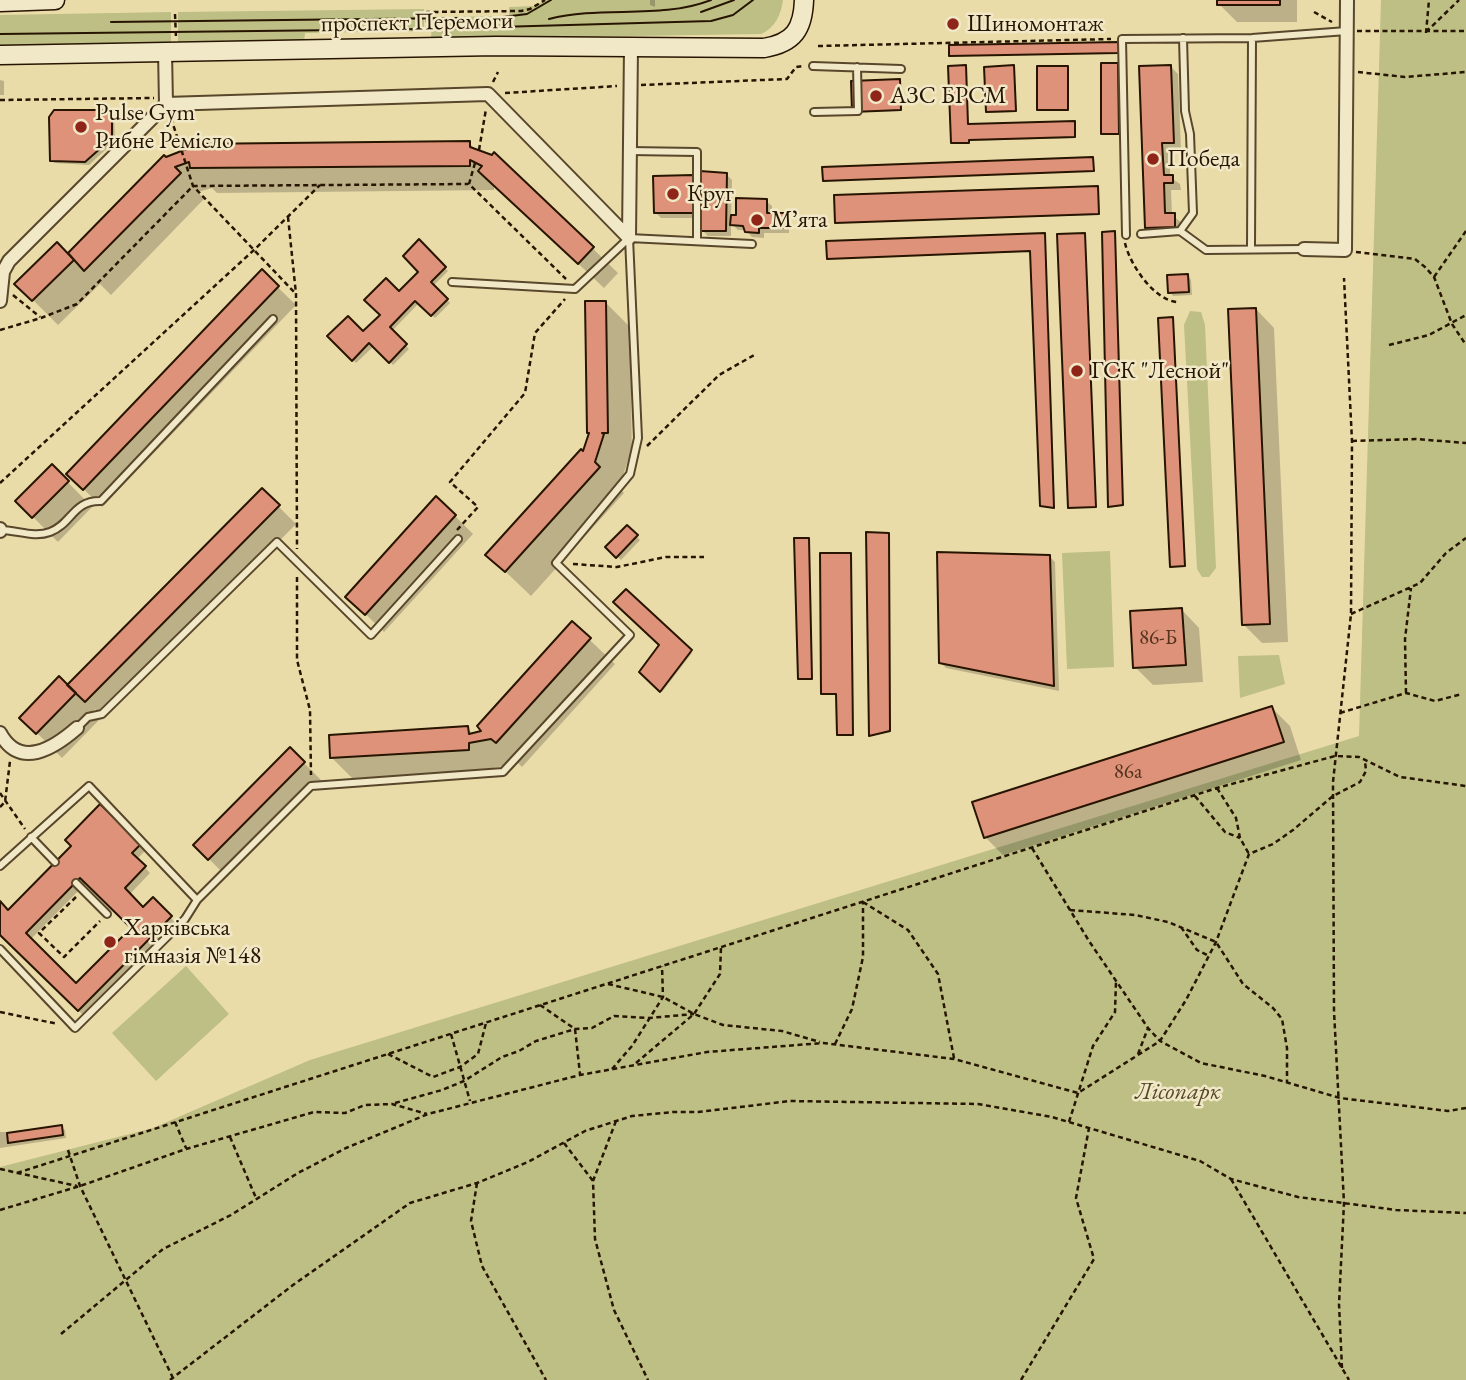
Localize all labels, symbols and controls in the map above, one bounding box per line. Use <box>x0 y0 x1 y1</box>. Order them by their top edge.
street label: проспект Перемоги <box>321 7 513 39</box>
place label: Шиномонтаж <box>967 10 1104 38</box>
marker: Шиномонтаж <box>945 16 961 32</box>
place label: АЗС БРСМ <box>890 82 1007 110</box>
marker: АЗС БРСМ <box>868 88 884 104</box>
place label: Pulse Gym Рибне Ремісло <box>95 99 234 155</box>
marker: Pulse Gym Рибне Ремісло <box>73 119 89 135</box>
place label: Победа <box>1167 145 1240 173</box>
marker: Победа <box>1145 151 1161 167</box>
place label: Круг <box>687 180 734 208</box>
marker: Круг <box>665 186 681 202</box>
place label: Мʼята <box>771 206 828 234</box>
marker: Мʼята <box>749 212 765 228</box>
place label: ГСК "Лесной" <box>1091 357 1229 385</box>
marker: ГСК "Лесной" <box>1069 363 1085 379</box>
house number: 86-Б <box>1139 625 1177 651</box>
house number: 86а <box>1114 759 1142 785</box>
place label: Харківська гімназія №148 <box>124 914 261 970</box>
marker: Харківська гімназія №148 <box>102 934 118 950</box>
park label: Лісопарк <box>1135 1078 1221 1106</box>

